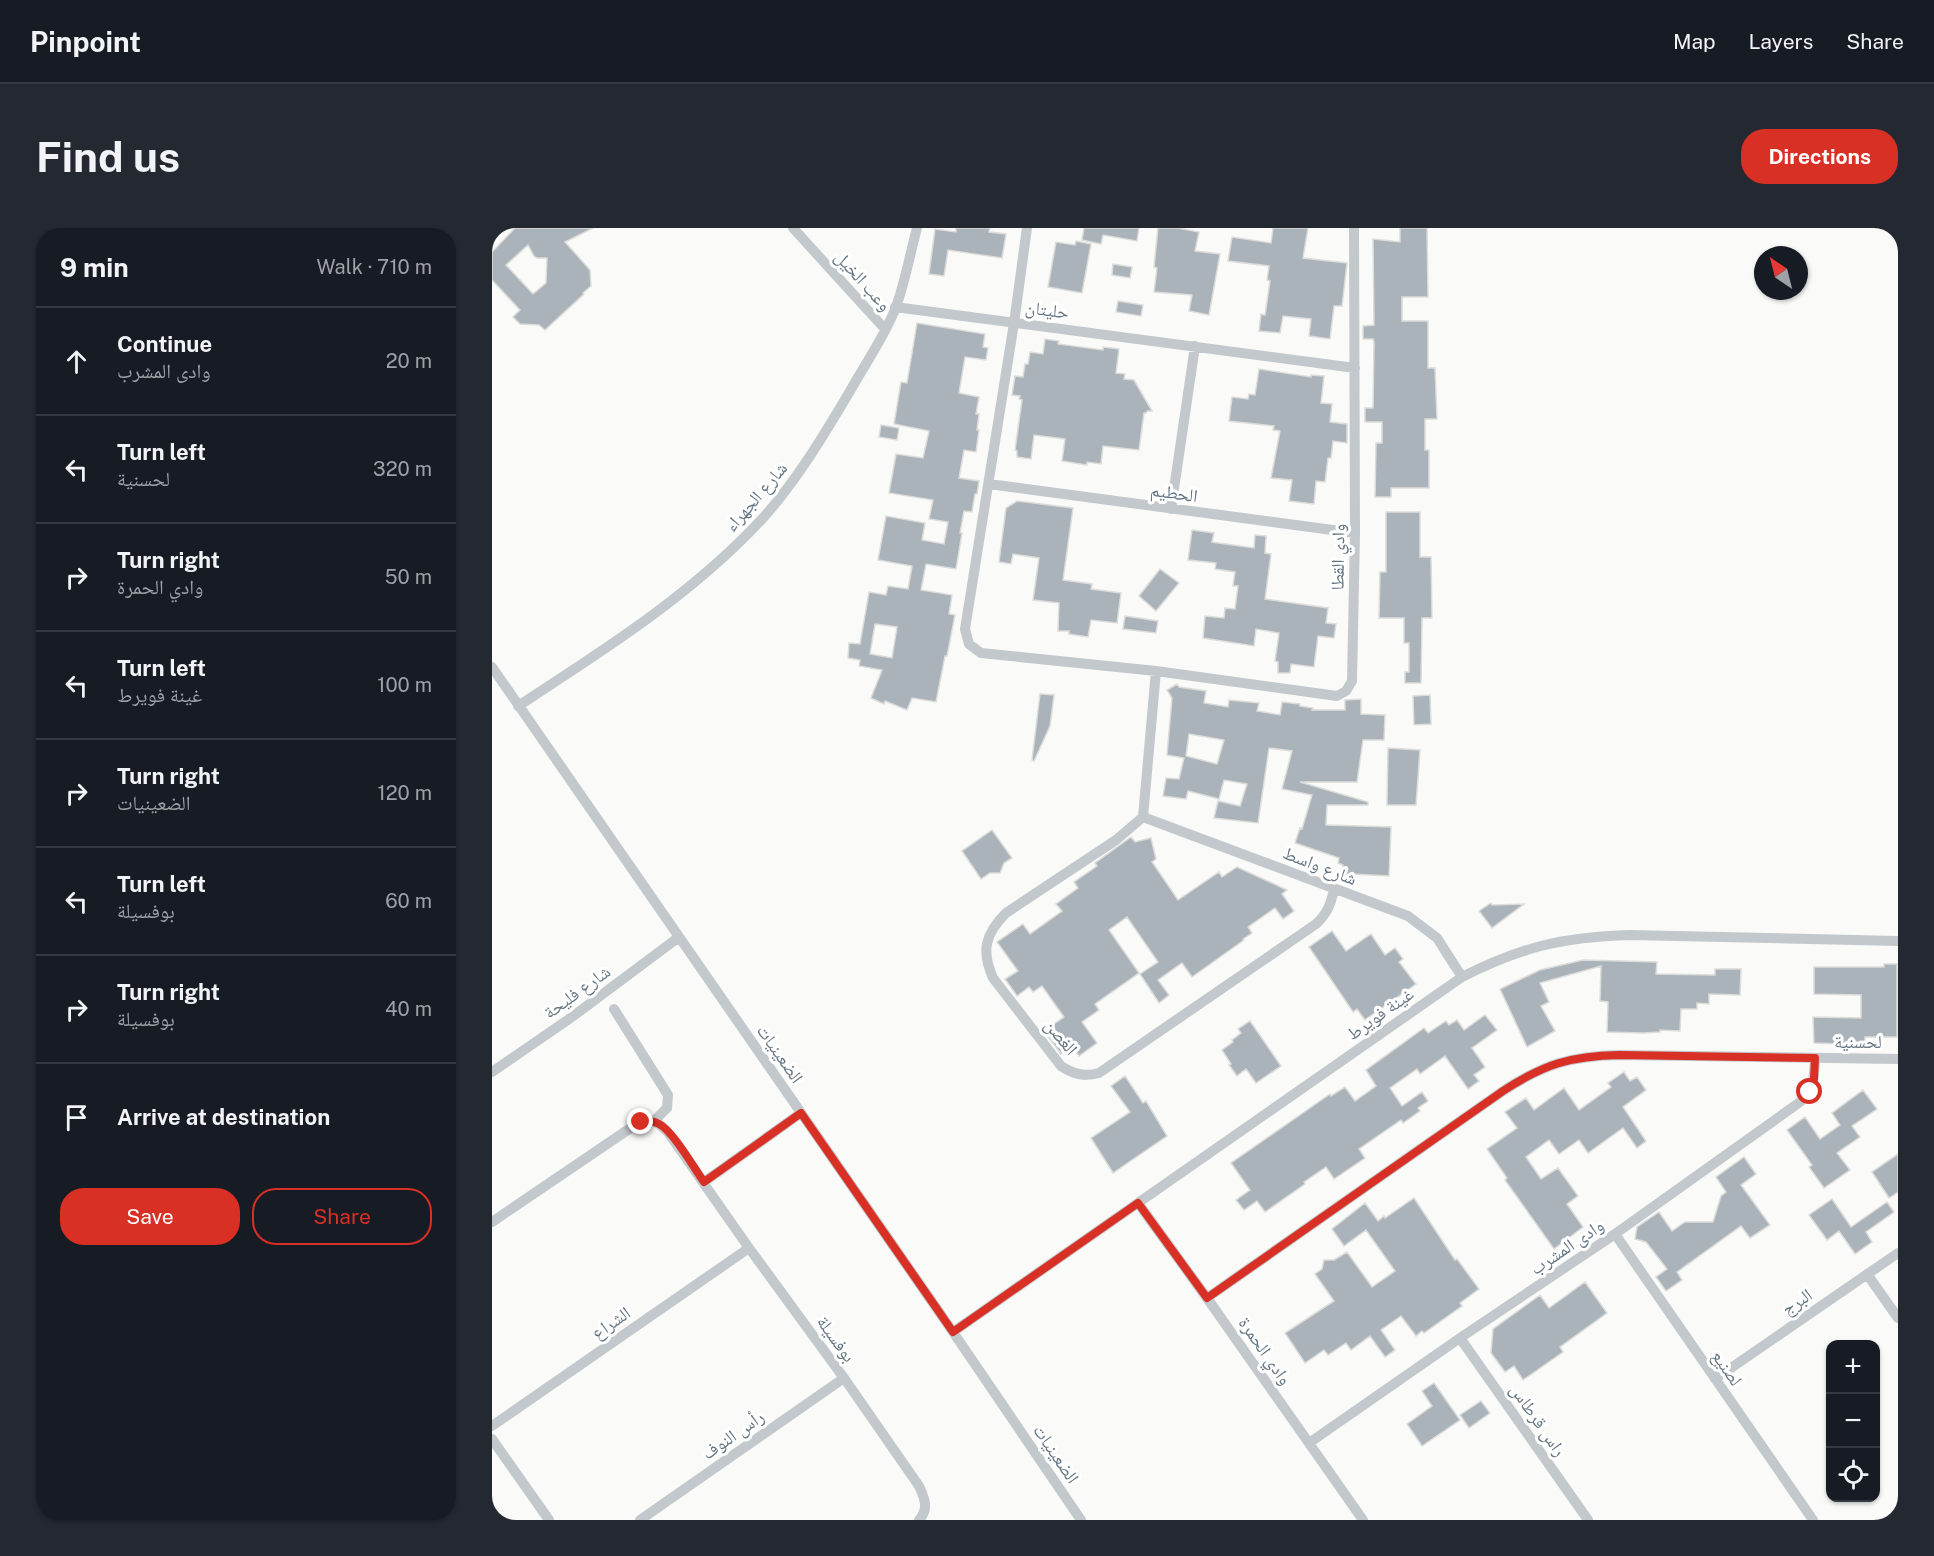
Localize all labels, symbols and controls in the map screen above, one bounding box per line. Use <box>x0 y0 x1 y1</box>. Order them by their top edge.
text: Pinpoint <box>30 25 141 58</box>
text: Map <box>1673 29 1716 54</box>
text: Layers <box>1749 29 1813 54</box>
text: Share <box>1846 29 1904 54</box>
button: Directions <box>1741 129 1898 184</box>
text: Find us <box>36 132 180 181</box>
street label: وعب الخيل <box>830 246 896 316</box>
north arrow <box>1754 246 1808 300</box>
text: 9 min <box>60 252 129 283</box>
text: Walk · 710 m <box>316 255 432 279</box>
street label: حليتان <box>1024 296 1070 324</box>
text: Continue <box>117 331 212 357</box>
icon: ahead <box>60 345 93 378</box>
text: 20 m <box>386 349 432 373</box>
text: وادى المشرب <box>117 359 211 383</box>
text: Turn left <box>117 439 206 465</box>
icon: left <box>60 453 93 486</box>
text: 320 m <box>373 457 432 481</box>
street label: شارع الجهراء <box>720 458 792 536</box>
text: لحسنية <box>117 467 170 491</box>
street label: الحطيم <box>1149 479 1199 508</box>
street label: وادي القطا <box>1326 524 1353 591</box>
text: Turn right <box>117 547 220 573</box>
icon: right <box>60 561 93 594</box>
text: 50 m <box>385 565 432 589</box>
text: وادي الحمرة <box>117 575 203 599</box>
text: Turn left <box>117 655 206 681</box>
icon: left <box>60 669 93 702</box>
text: 100 m <box>377 673 432 697</box>
text: غينة فويرط <box>117 683 202 707</box>
text: Turn right <box>117 763 220 789</box>
icon: right <box>60 777 93 810</box>
text: 120 m <box>378 781 432 805</box>
text: الضعينيات <box>117 791 191 815</box>
street label: شارع واسط <box>1280 842 1360 890</box>
text: Turn left <box>117 871 206 897</box>
icon: left <box>60 885 93 918</box>
text: 60 m <box>385 889 432 913</box>
text: بوفسيلة <box>117 899 175 923</box>
street label: شارع فليحة <box>539 960 615 1024</box>
text: Turn right <box>117 979 220 1005</box>
street label: غينة فويرط <box>1342 983 1417 1044</box>
icon: right <box>60 993 93 1026</box>
text: 40 m <box>385 997 432 1021</box>
text: بوفسيلة <box>117 1007 175 1031</box>
street label: الغصن <box>1040 1015 1082 1059</box>
street label: الضعينيات <box>753 1021 808 1087</box>
street label: لحسنية <box>1834 1031 1882 1052</box>
route start <box>1796 1078 1822 1104</box>
icon: arrive <box>60 1101 93 1134</box>
text: Arrive at destination <box>117 1104 330 1130</box>
route end <box>627 1108 653 1134</box>
button: Save <box>60 1188 240 1245</box>
button: Share <box>252 1188 432 1245</box>
street label: وادى المشرب <box>1526 1214 1608 1280</box>
street label: البرج <box>1778 1284 1817 1321</box>
street label: الشراع <box>587 1302 635 1344</box>
street label: بوفسيلة <box>812 1312 860 1366</box>
street label: وادي الحمرة <box>1231 1313 1296 1391</box>
map controls <box>1826 1340 1880 1502</box>
button: + <box>1826 1340 1880 1394</box>
street label: لصنيع <box>1706 1346 1747 1391</box>
street label: راس قرطاس <box>1505 1380 1571 1460</box>
button: − <box>1826 1394 1880 1448</box>
street label: رأس النوف <box>698 1406 768 1464</box>
street label: الضعينيات <box>1029 1420 1084 1487</box>
button: locate <box>1826 1448 1880 1502</box>

